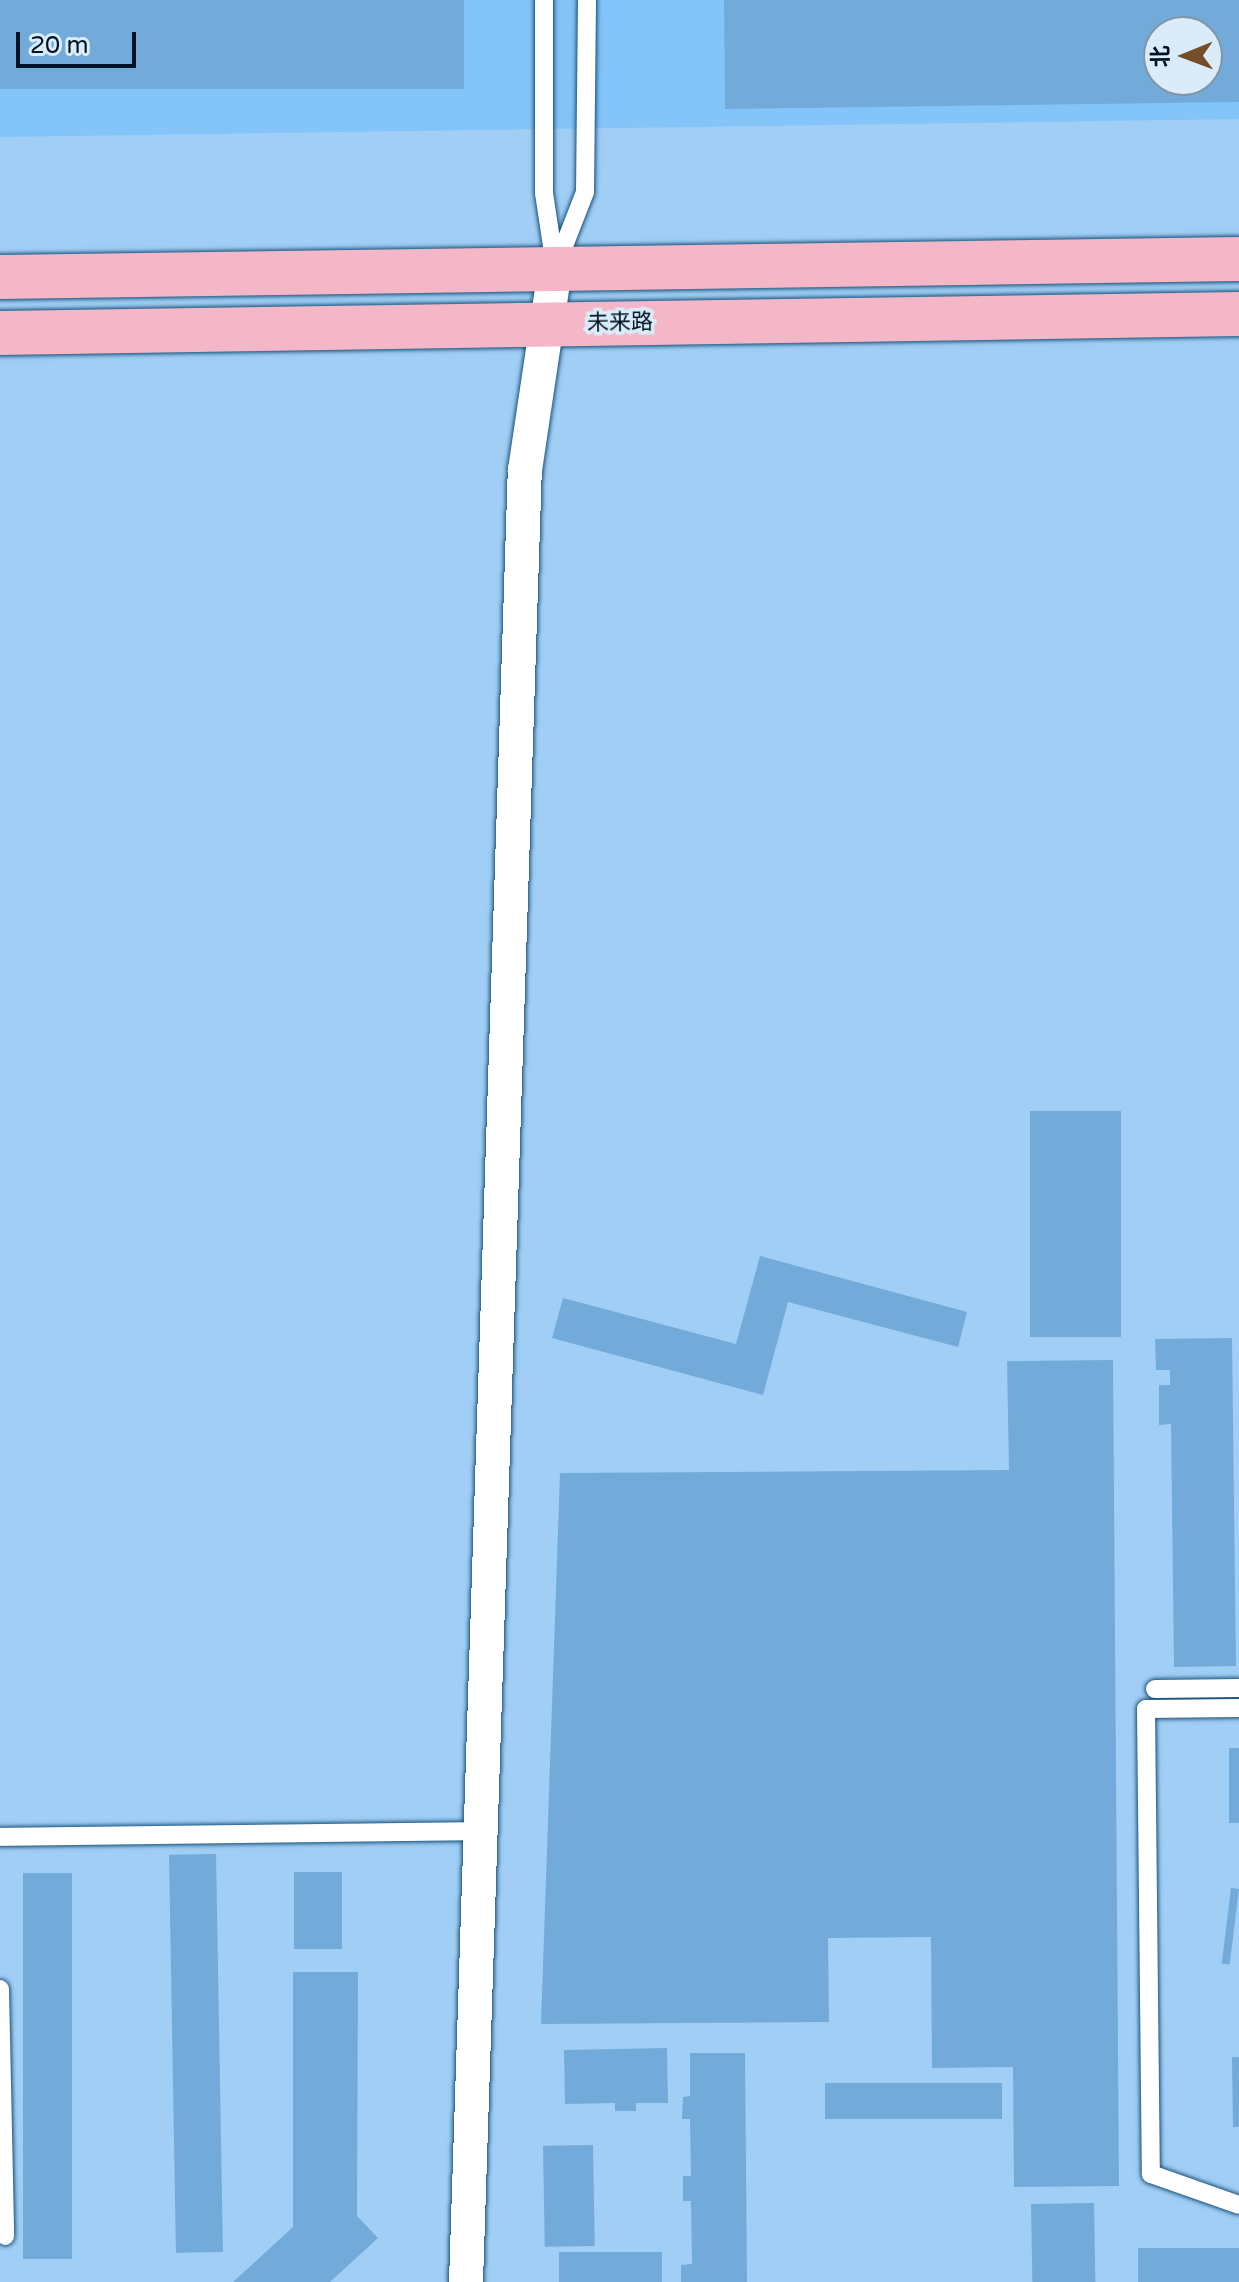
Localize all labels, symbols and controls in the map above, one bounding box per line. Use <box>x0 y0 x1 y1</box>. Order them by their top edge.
scale bar <box>20 16 140 66</box>
north arrow <box>1143 16 1223 96</box>
text: 20 m <box>30 31 88 60</box>
text: 北 <box>1148 45 1174 68</box>
street label: 未来路 <box>587 309 653 337</box>

